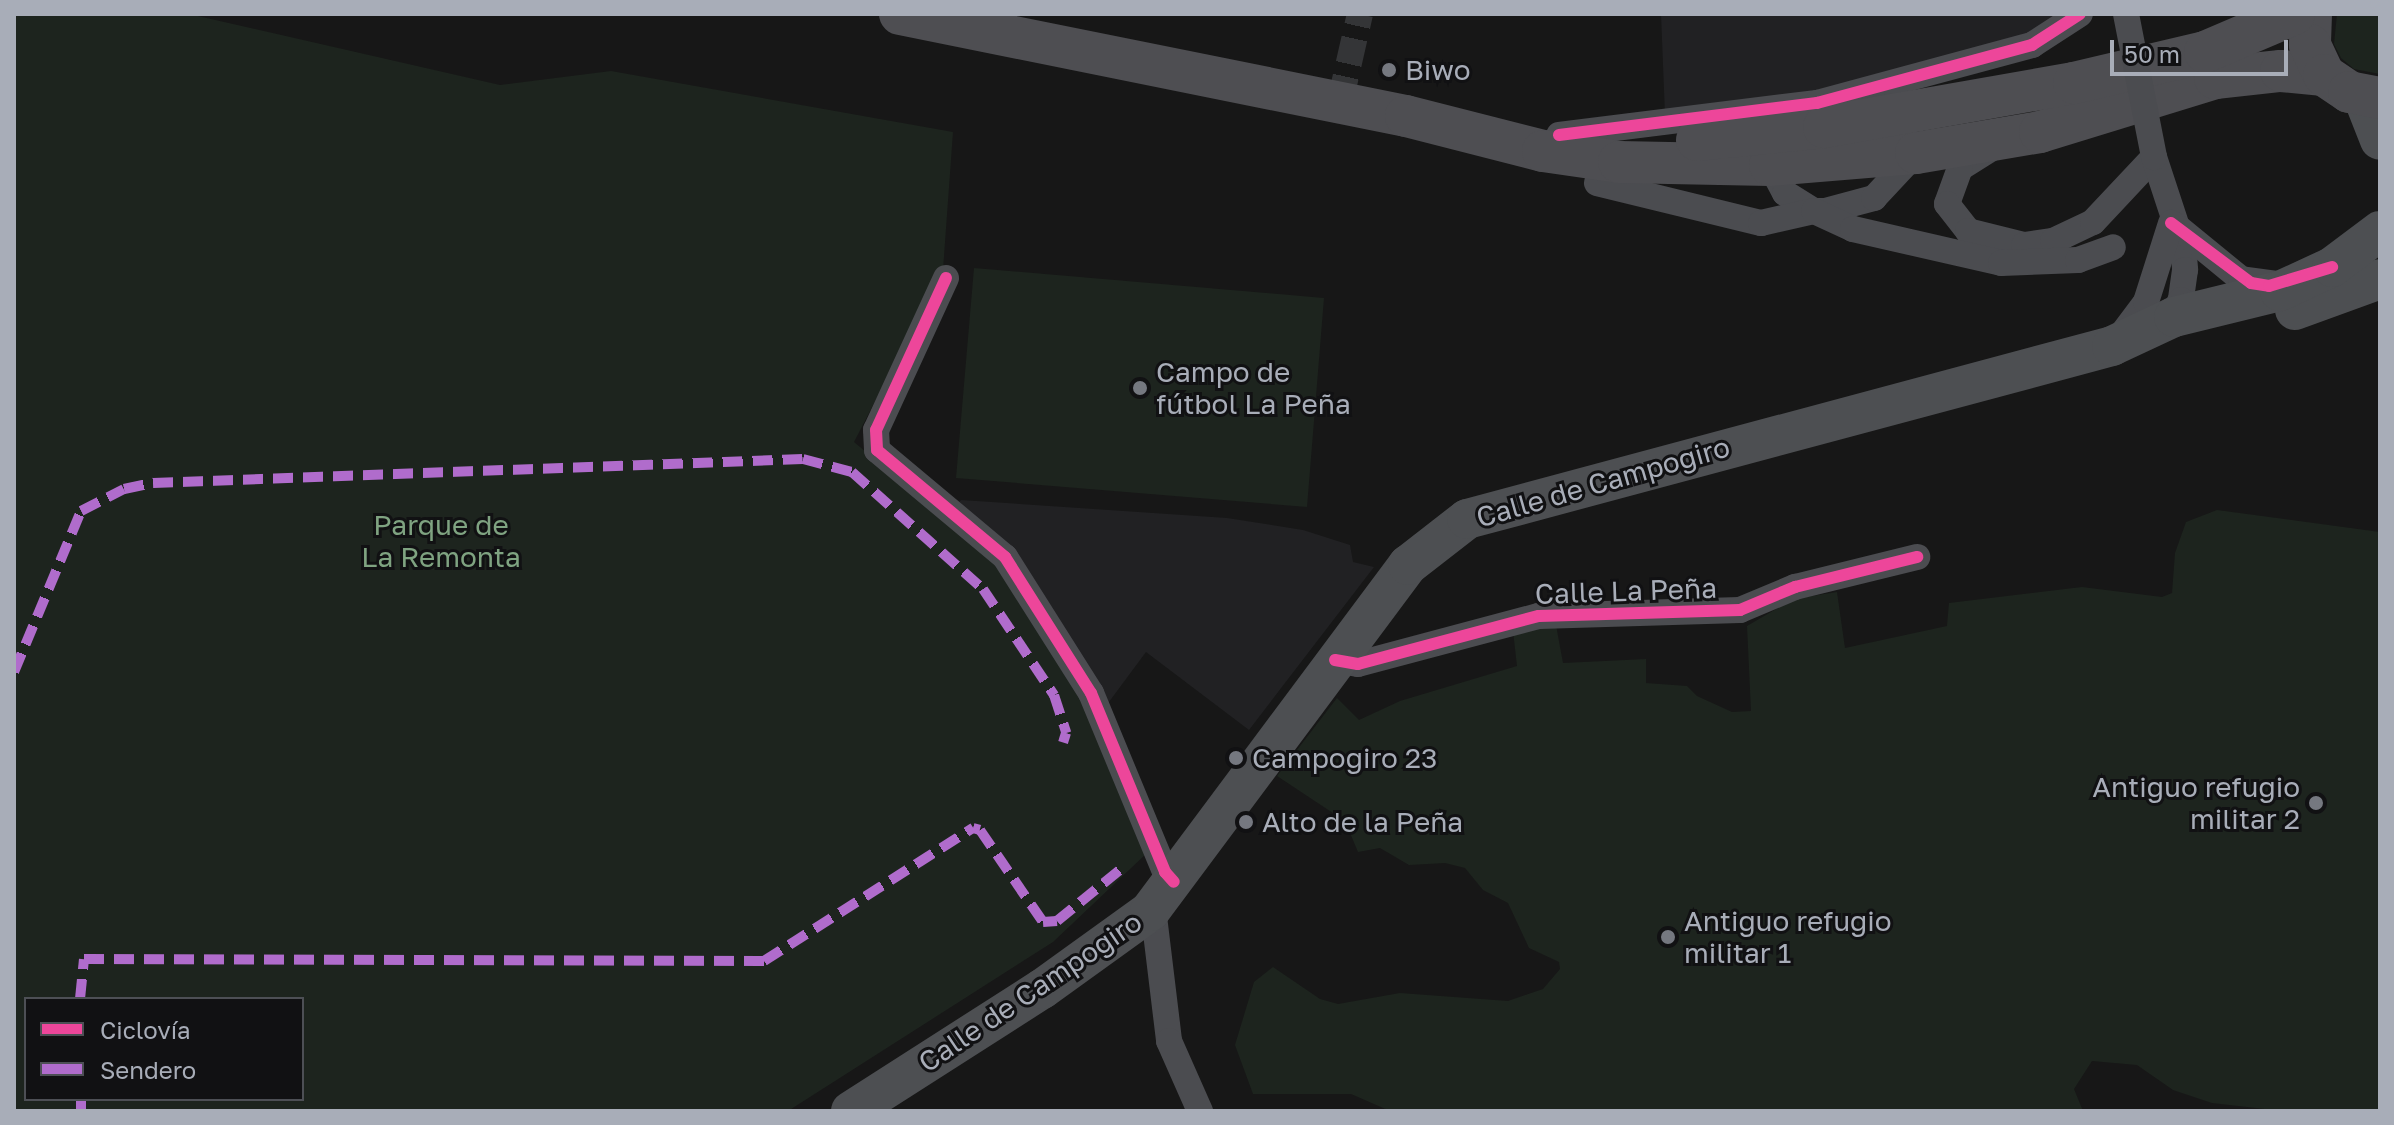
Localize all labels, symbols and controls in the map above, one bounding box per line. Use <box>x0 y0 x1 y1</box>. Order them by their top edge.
scale bar <box>2114 24 2292 74</box>
text: 50 m <box>2124 39 2180 68</box>
place label: Biwo <box>1405 53 1470 87</box>
marker: Biwo <box>1380 61 1398 79</box>
place label: Campo de fútbol La Peña <box>1156 355 1351 421</box>
marker: Campo de fútbol La Peña <box>1131 379 1149 397</box>
street label: Calle de Campogiro <box>1472 430 1734 534</box>
park label: Parque de La Remonta <box>361 508 521 574</box>
street label: Calle La Peña <box>1534 571 1718 611</box>
place label: Campogiro 23 <box>1252 741 1437 775</box>
marker: Campogiro 23 <box>1227 749 1245 767</box>
place label: Antiguo refugio militar 2 <box>2092 770 2300 836</box>
marker: Antiguo refugio militar 2 <box>2307 794 2325 812</box>
place label: Alto de la Peña <box>1262 805 1463 839</box>
marker: Alto de la Peña <box>1237 813 1255 831</box>
place label: Antiguo refugio militar 1 <box>1684 904 1892 970</box>
street label: Calle de Campogiro <box>912 905 1148 1079</box>
marker: Antiguo refugio militar 1 <box>1659 928 1677 946</box>
legend <box>24 997 304 1101</box>
text: Ciclovía <box>100 1015 191 1044</box>
text: Sendero <box>100 1055 196 1084</box>

